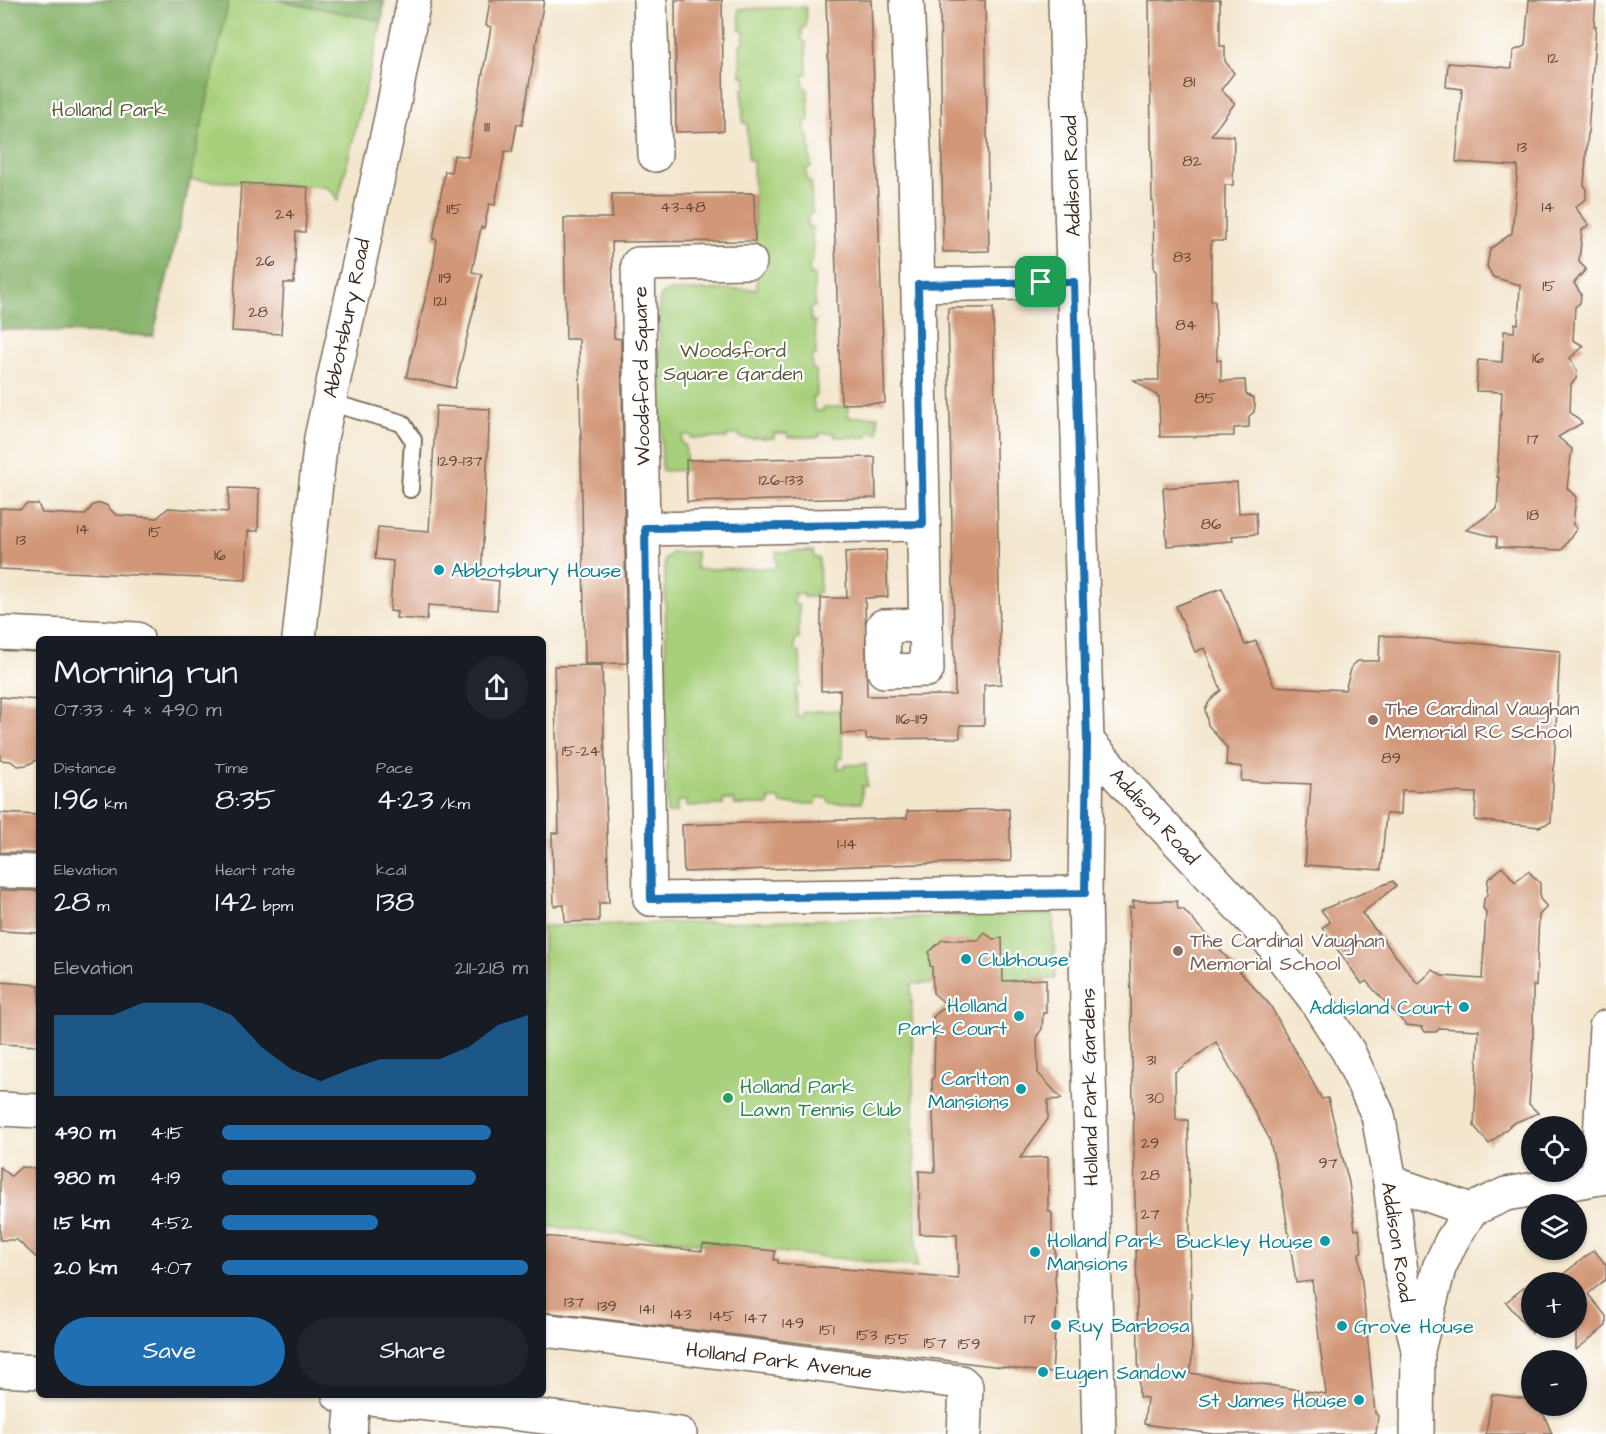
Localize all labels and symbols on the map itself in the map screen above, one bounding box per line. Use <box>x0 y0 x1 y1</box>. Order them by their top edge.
house number: 12 <box>1547 47 1559 69</box>
house number: 81 <box>1183 71 1195 93</box>
park label: Holland Park <box>52 96 166 124</box>
street label: Addison Road <box>1056 115 1088 237</box>
house number: 111 <box>484 116 490 138</box>
house number: 13 <box>1517 136 1527 158</box>
house number: 82 <box>1182 150 1202 172</box>
house number: 43-48 <box>660 196 706 218</box>
house number: 14 <box>1542 196 1555 218</box>
house number: 115 <box>446 198 462 220</box>
house number: 24 <box>275 203 295 225</box>
street label: Abbotsbury Road <box>316 236 378 401</box>
house number: 83 <box>1173 246 1191 268</box>
house number: 26 <box>255 250 275 272</box>
pin <box>1015 256 1066 307</box>
house number: 119 <box>438 267 452 289</box>
house number: 15 <box>1542 275 1556 297</box>
street label: Woodsford Square <box>626 286 658 466</box>
house number: 121 <box>433 290 447 312</box>
house number: 28 <box>248 301 268 323</box>
house number: 84 <box>1175 314 1197 336</box>
park label: Woodsford Square Garden <box>663 337 803 388</box>
house number: 16 <box>1532 347 1544 369</box>
house number: 85 <box>1194 387 1217 409</box>
house number: 17 <box>1527 428 1539 450</box>
house number: 129-137 <box>437 450 483 472</box>
house number: 126-133 <box>759 469 803 491</box>
house number: 18 <box>1527 504 1539 526</box>
house number: 86 <box>1201 513 1221 535</box>
house number: 14 <box>77 518 90 540</box>
house number: 15 <box>148 521 162 543</box>
house number: 13 <box>16 529 26 551</box>
house number: 16 <box>214 544 226 566</box>
place label: Abbotsbury House <box>451 557 622 586</box>
marker: Abbotsbury House <box>432 563 446 577</box>
place label: The Cardinal Vaughan Memorial RC School <box>1385 695 1579 746</box>
house number: 116-119 <box>896 708 928 730</box>
marker: The Cardinal Vaughan Memorial RC School <box>1366 713 1380 727</box>
house number: 15-24 <box>562 740 600 762</box>
house number: 89 <box>1381 747 1401 769</box>
street label: Addison Road <box>1103 762 1205 871</box>
house number: 1-14 <box>837 833 857 855</box>
place label: The Cardinal Vaughan Memorial School <box>1190 927 1384 978</box>
marker: The Cardinal Vaughan Memorial School <box>1171 944 1185 958</box>
place label: Clubhouse <box>978 946 1069 974</box>
marker: Clubhouse <box>959 952 973 966</box>
street label: Holland Park Gardens <box>1074 987 1106 1186</box>
place label: Holland Park Court <box>898 992 1007 1043</box>
place label: Addisland Court <box>1309 994 1452 1022</box>
marker: Addisland Court <box>1457 1000 1471 1014</box>
marker: Holland Park Court <box>1012 1009 1026 1023</box>
house number: 31 <box>1146 1049 1156 1071</box>
place label: Carlton Mansions <box>928 1065 1009 1116</box>
place label: Holland Park Lawn Tennis Club <box>740 1073 901 1124</box>
marker: Carlton Mansions <box>1014 1082 1028 1096</box>
house number: 30 <box>1146 1087 1164 1109</box>
marker: Holland Park Lawn Tennis Club <box>721 1091 735 1105</box>
house number: 29 <box>1141 1132 1159 1154</box>
house number: 97 <box>1319 1152 1338 1174</box>
house number: 28 <box>1140 1164 1160 1186</box>
street label: Addison Road <box>1374 1180 1420 1304</box>
house number: 27 <box>1141 1203 1160 1225</box>
place label: Holland Park Mansions <box>1047 1227 1161 1278</box>
place label: Buckley House <box>1176 1228 1313 1257</box>
marker: Buckley House <box>1318 1234 1332 1248</box>
marker: Holland Park Mansions <box>1028 1245 1042 1259</box>
house number: 137 <box>564 1291 584 1313</box>
house number: 139 <box>597 1295 617 1317</box>
house number: 141 <box>640 1298 654 1320</box>
house number: 143 <box>670 1303 692 1325</box>
house number: 145 <box>710 1305 735 1327</box>
house number: 147 <box>745 1307 768 1329</box>
house number: 17 <box>1024 1308 1036 1330</box>
house number: 149 <box>782 1312 804 1334</box>
place label: Ruy Barbosa <box>1068 1312 1190 1341</box>
place label: Grove House <box>1354 1313 1474 1341</box>
marker: Ruy Barbosa <box>1049 1318 1063 1332</box>
house number: 151 <box>819 1319 835 1341</box>
marker: Grove House <box>1335 1319 1349 1333</box>
house number: 153 <box>856 1324 878 1346</box>
house number: 155 <box>885 1328 910 1350</box>
house number: 157 <box>923 1332 947 1354</box>
house number: 159 <box>958 1333 980 1355</box>
street label: Holland Park Avenue <box>684 1336 874 1386</box>
place label: Eugen Sandow <box>1055 1359 1187 1388</box>
marker: Eugen Sandow <box>1036 1365 1050 1379</box>
place label: St James House <box>1198 1387 1347 1415</box>
marker: St James House <box>1352 1393 1366 1407</box>

